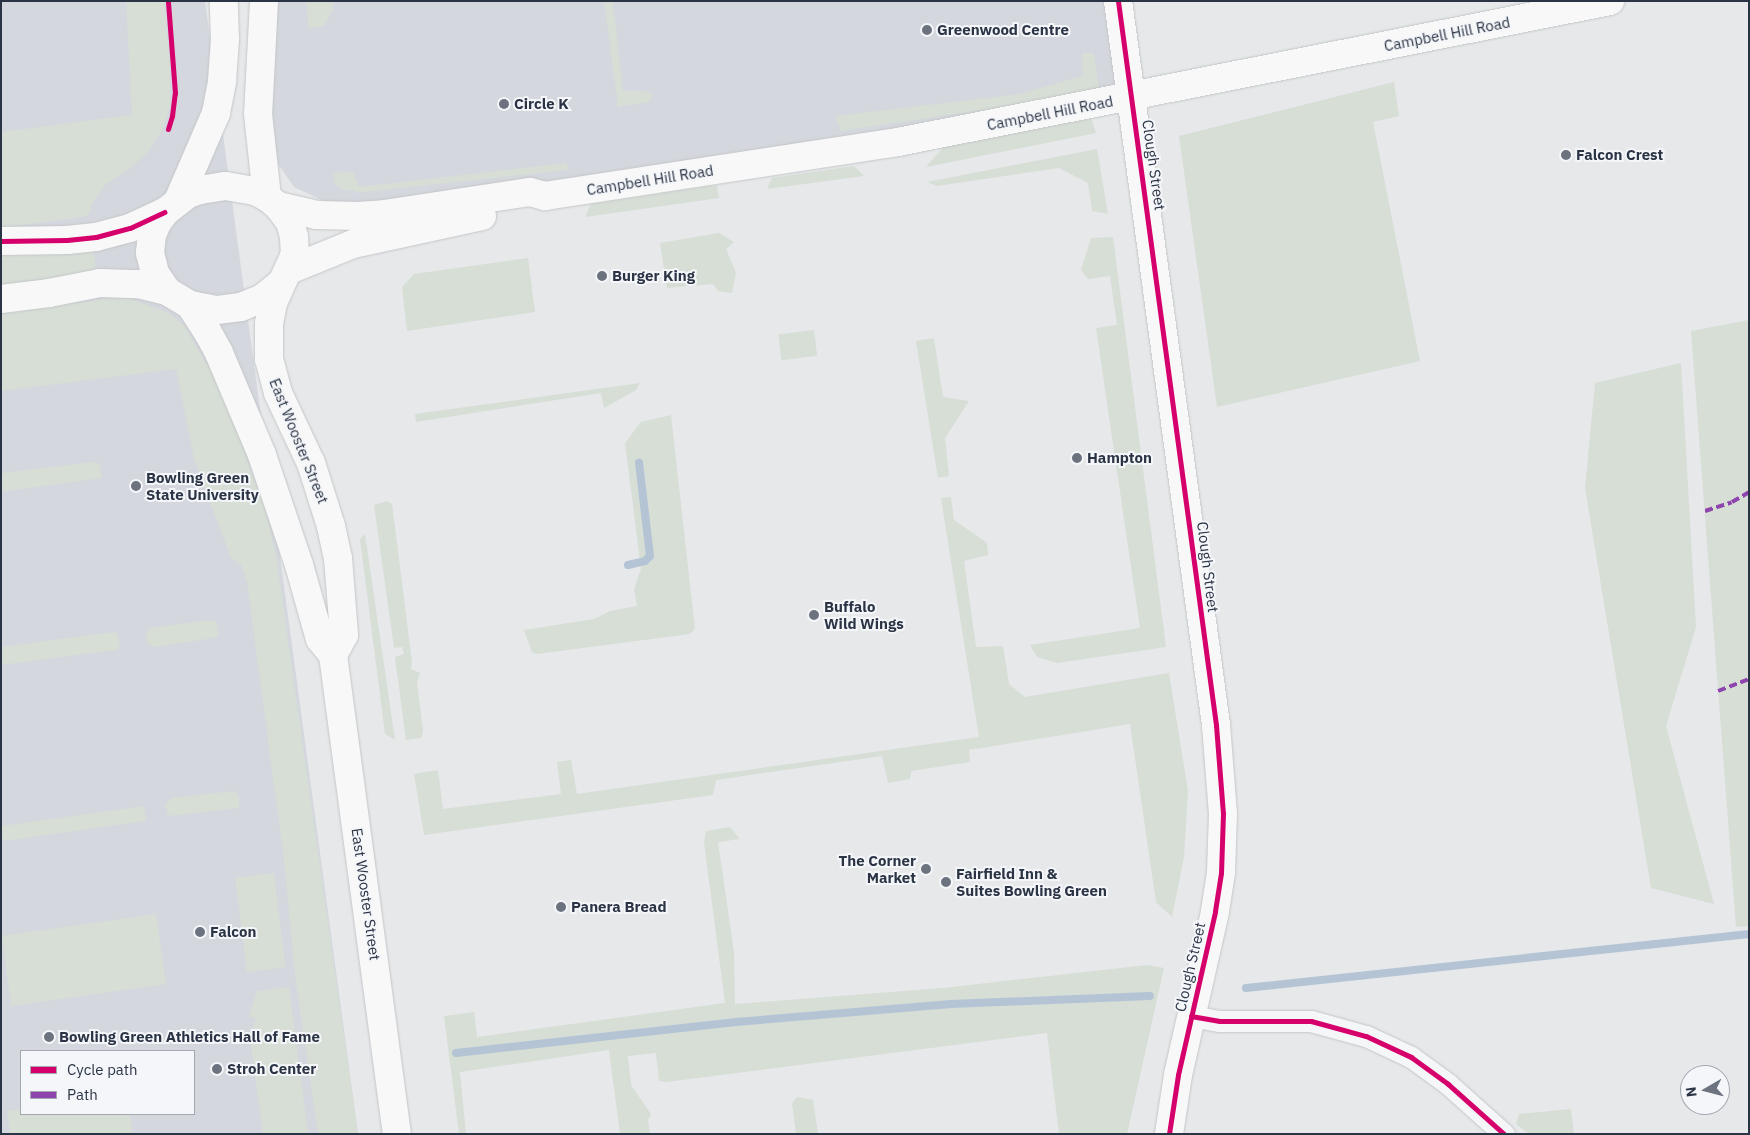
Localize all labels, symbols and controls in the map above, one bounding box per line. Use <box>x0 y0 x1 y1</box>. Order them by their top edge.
street label: Campbell Hill Road <box>1382 13 1512 55</box>
place label: Greenwood Centre <box>937 21 1069 39</box>
marker: Greenwood Centre <box>921 24 933 36</box>
street label: Campbell Hill Road <box>985 92 1115 134</box>
place label: Circle K <box>514 95 569 113</box>
marker: Circle K <box>498 98 510 110</box>
street label: Clough Street <box>1139 118 1169 212</box>
place label: Falcon Crest <box>1576 146 1663 164</box>
marker: Falcon Crest <box>1560 149 1572 161</box>
street label: Campbell Hill Road <box>585 161 715 199</box>
place label: Burger King <box>612 267 695 285</box>
marker: Burger King <box>596 270 608 282</box>
street label: East Wooster Street <box>266 376 332 506</box>
place label: Hampton <box>1087 449 1152 467</box>
marker: Hampton <box>1071 452 1083 464</box>
place label: Bowling Green State University <box>146 468 259 503</box>
marker: Bowling Green State University <box>130 480 142 492</box>
street label: Clough Street <box>1193 521 1223 613</box>
place label: Buffalo Wild Wings <box>824 597 904 632</box>
marker: Buffalo Wild Wings <box>808 609 820 621</box>
street label: East Wooster Street <box>348 827 384 961</box>
place label: The Corner Market <box>839 851 916 886</box>
marker: The Corner Market <box>920 863 932 875</box>
place label: Fairfield Inn & Suites Bowling Green <box>956 864 1107 899</box>
marker: Fairfield Inn & Suites Bowling Green <box>940 876 952 888</box>
place label: Panera Bread <box>571 898 667 916</box>
marker: Panera Bread <box>555 901 567 913</box>
street label: Clough Street <box>1171 920 1209 1014</box>
place label: Falcon <box>210 923 256 941</box>
marker: Falcon <box>194 926 206 938</box>
place label: Bowling Green Athletics Hall of Fame <box>59 1028 320 1046</box>
marker: Bowling Green Athletics Hall of Fame <box>43 1031 55 1043</box>
legend <box>20 1050 195 1115</box>
text: Cycle path <box>67 1060 138 1079</box>
place label: Stroh Center <box>227 1060 316 1078</box>
marker: Stroh Center <box>211 1063 223 1075</box>
north arrow <box>1680 1065 1730 1115</box>
text: Path <box>67 1085 98 1104</box>
text: N <box>1682 1086 1701 1098</box>

